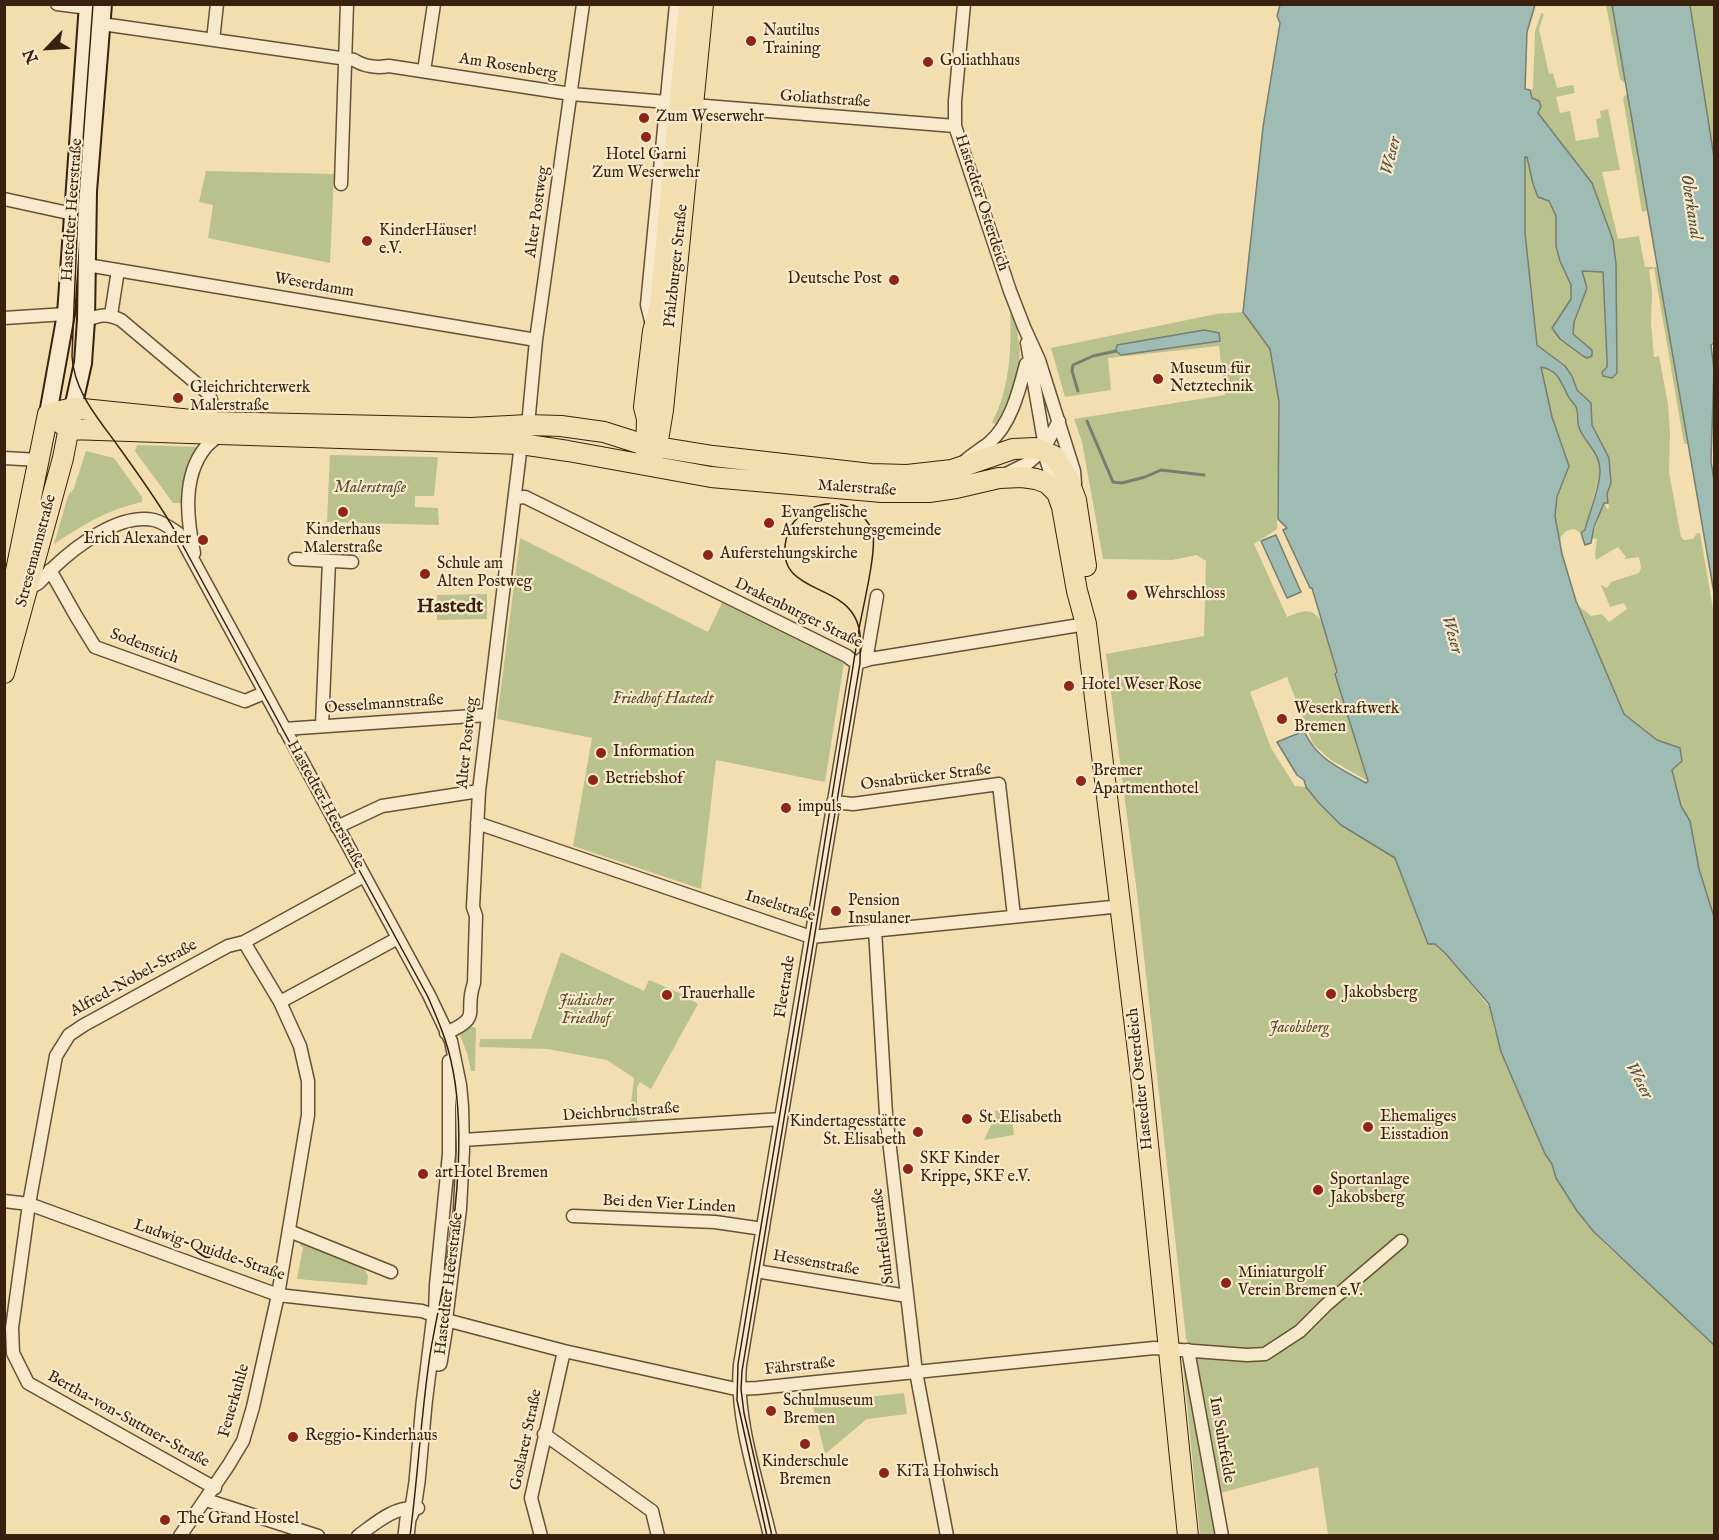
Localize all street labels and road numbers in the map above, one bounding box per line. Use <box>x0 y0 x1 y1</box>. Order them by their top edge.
street label: Am Rosenberg <box>457 50 559 84</box>
street label: Goliathstraße <box>779 87 871 113</box>
street label: Hastedter Osterdeich <box>950 132 1012 274</box>
street label: Hastedter Heerstraße <box>58 138 88 282</box>
street label: Alter Postweg <box>522 165 554 259</box>
street label: Pfalzburger Straße <box>661 203 693 329</box>
street label: Weserdamm <box>273 270 355 302</box>
street label: Malerstraße <box>817 477 897 501</box>
street label: Stresemannstraße <box>13 493 61 609</box>
street label: Drakenburger Straße <box>731 575 865 653</box>
street label: Sodenstich <box>107 625 181 669</box>
street label: Oesselmannstraße <box>324 691 444 719</box>
street label: Alter Postweg <box>454 696 482 790</box>
street label: Hastedter Heerstraße <box>282 738 368 872</box>
street label: Osnabrücker Straße <box>860 760 992 796</box>
street label: Inselstraße <box>743 887 817 927</box>
street label: Alfred-Nobel-Straße <box>67 936 201 1022</box>
street label: Fleetrade <box>772 954 800 1020</box>
street label: Hastedter Osterdeich <box>1124 1007 1158 1151</box>
street label: Deichbruchstraße <box>562 1099 680 1127</box>
street label: Suhrfeldstraße <box>869 1187 899 1285</box>
street label: Bei den Vier Linden <box>602 1192 736 1218</box>
street label: Hastedter Heerstraße <box>432 1212 468 1356</box>
street label: Ludwig-Quidde-Straße <box>131 1216 287 1286</box>
street label: Hessenstraße <box>771 1247 861 1281</box>
street label: Fährstraße <box>764 1354 836 1380</box>
street label: Feuerkuhle <box>215 1362 255 1440</box>
street label: Bertha-von-Suttner-Straße <box>44 1367 212 1473</box>
street label: Goslarer Straße <box>507 1388 547 1492</box>
street label: Im Suhrfelde <box>1204 1396 1238 1484</box>

